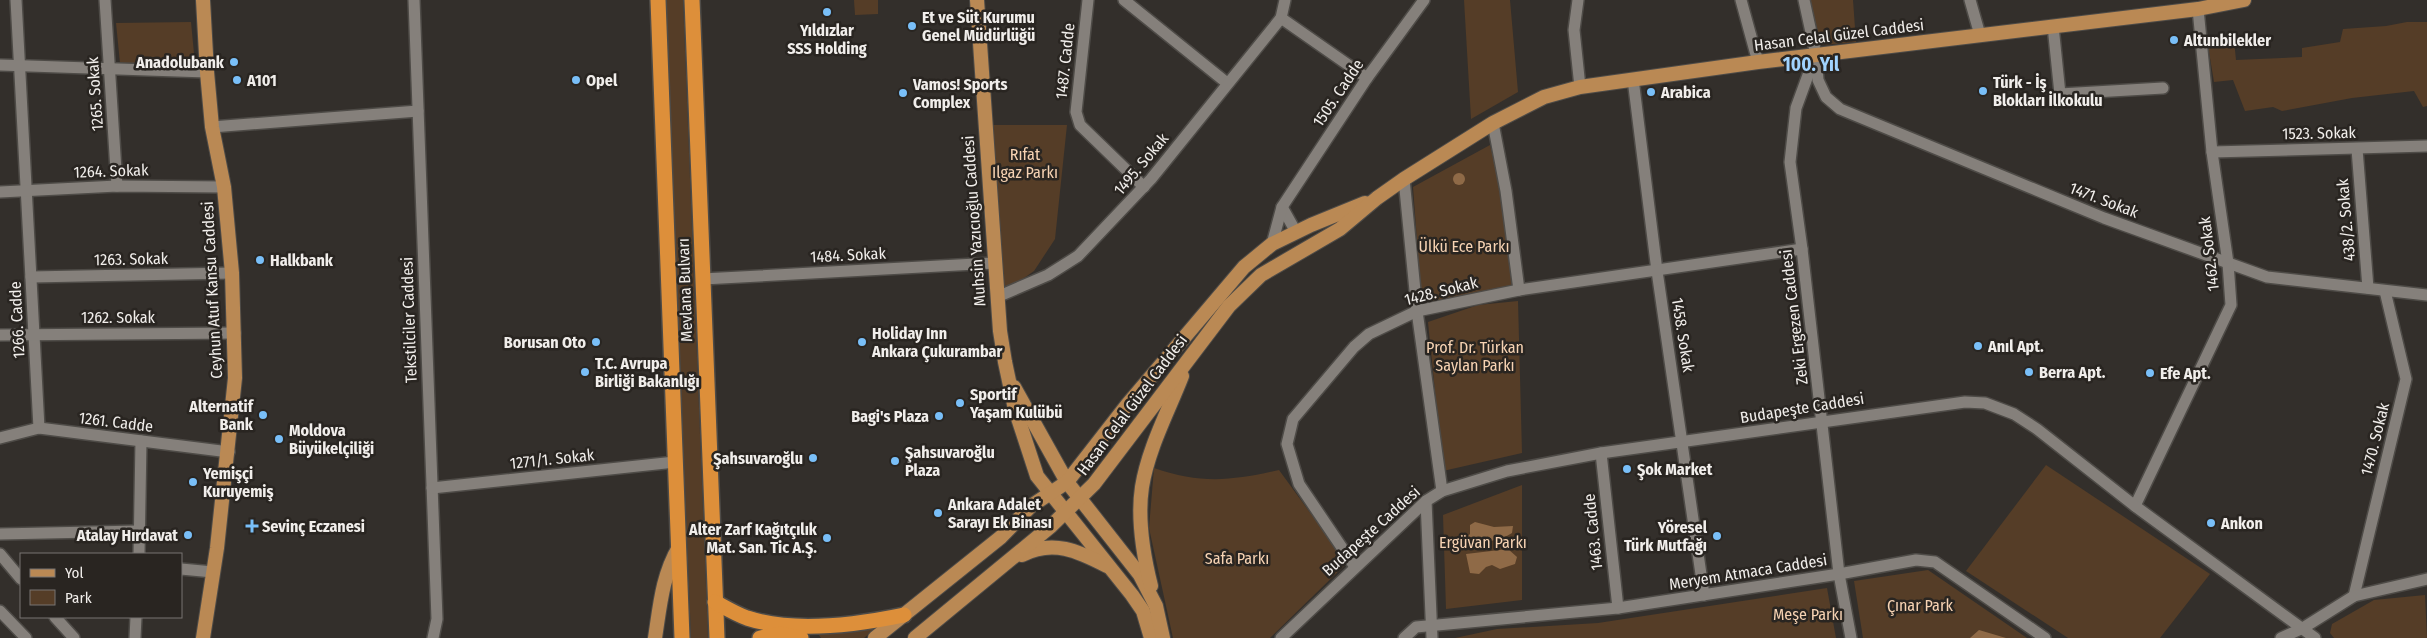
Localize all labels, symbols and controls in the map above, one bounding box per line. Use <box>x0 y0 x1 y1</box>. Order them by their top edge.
marker: Yıldızlar SSS Holding <box>821 6 833 18</box>
place label: Et ve Süt Kurumu Genel Müdürlüğü <box>922 8 1035 45</box>
street label: Hasan Celal Güzel Caddesi <box>1753 15 1925 55</box>
marker: Et ve Süt Kurumu Genel Müdürlüğü <box>906 20 918 32</box>
place label: Yıldızlar SSS Holding <box>787 21 867 58</box>
street label: 1487. Cadde <box>1052 22 1078 100</box>
place label: Altunbilekler <box>2183 31 2271 50</box>
marker: Altunbilekler <box>2168 34 2180 46</box>
place label: Anadolubank <box>135 53 225 72</box>
district label: 100. Yıl <box>1783 53 1840 76</box>
street label: 1265. Sokak <box>83 56 107 132</box>
marker: Anadolubank <box>228 56 240 68</box>
street label: 1505. Cadde <box>1309 56 1368 130</box>
place label: A101 <box>246 71 277 90</box>
place label: Opel <box>586 71 618 90</box>
place label: Türk - İş Blokları İlkokulu <box>1993 73 2103 110</box>
marker: A101 <box>231 74 243 86</box>
marker: Opel <box>570 74 582 86</box>
place label: Vamos! Sports Complex <box>912 75 1008 112</box>
place label: Arabica <box>1660 83 1711 102</box>
marker: Türk - İş Blokları İlkokulu <box>1977 85 1989 97</box>
marker: Arabica <box>1645 86 1657 98</box>
marker: Vamos! Sports Complex <box>897 87 909 99</box>
street label: 1523. Sokak <box>2282 123 2357 143</box>
street label: 1495. Sokak <box>1110 129 1173 199</box>
street label: Muhsin Yazıcıoğlu Caddesi <box>959 135 989 307</box>
park label: Rıfat Ilgaz Parkı <box>992 145 1058 182</box>
street label: 1264. Sokak <box>73 160 149 182</box>
street label: 438/2. Sokak <box>2333 177 2359 262</box>
street label: 1471. Sokak <box>2067 178 2142 222</box>
street label: Ceyhun Atuf Kansu Caddesi <box>198 201 226 379</box>
street label: 1462. Sokak <box>2195 215 2223 292</box>
park label: Ülkü Ece Parkı <box>1419 237 1509 256</box>
street label: Mevlana Bulvarı <box>674 238 696 342</box>
street label: 1484. Sokak <box>810 244 887 266</box>
street label: Zeki Ergezen Caddesi <box>1776 248 1812 386</box>
street label: 1263. Sokak <box>94 249 169 269</box>
place label: Halkbank <box>270 251 334 270</box>
marker: Halkbank <box>254 254 266 266</box>
street label: Tekstilciler Caddesi <box>397 257 421 383</box>
street label: 1428. Sokak <box>1402 273 1480 309</box>
street label: 1266. Cadde <box>5 281 29 359</box>
street label: 1458. Sokak <box>1668 296 1698 374</box>
street label: 1262. Sokak <box>81 308 156 327</box>
place label: Holiday Inn Ankara Çukurambar <box>871 324 1002 363</box>
street label: Hasan Celal Güzel Caddesi <box>1073 331 1191 479</box>
place label: Borusan Oto <box>504 333 586 352</box>
marker: Borusan Oto <box>590 336 602 348</box>
marker: Holiday Inn Ankara Çukurambar <box>856 336 868 348</box>
place label: Anıl Apt. <box>1987 337 2044 356</box>
park label: Prof. Dr. Türkan Saylan Parkı <box>1426 338 1524 375</box>
marker: Anıl Apt. <box>1972 340 1984 352</box>
place label: T.C. Avrupa Birliği Bakanlığı <box>595 354 700 391</box>
place label: Berra Apt. <box>2039 363 2106 382</box>
place label: Efe Apt. <box>2160 364 2211 383</box>
marker: T.C. Avrupa Birliği Bakanlığı <box>579 366 591 378</box>
marker: Berra Apt. <box>2023 366 2035 378</box>
marker: Efe Apt. <box>2144 367 2156 379</box>
place label: Sportif Yaşam Kulübü <box>969 385 1063 423</box>
street label: Budapeşte Caddesi <box>1739 389 1865 427</box>
place label: Alternatif Bank <box>188 397 255 434</box>
marker: Sportif Yaşam Kulübü <box>954 397 966 409</box>
street label: 1470. Sokak <box>2357 400 2393 477</box>
place label: Bagi's Plaza <box>851 407 929 426</box>
street label: 1261. Cadde <box>78 408 154 436</box>
marker: Alternatif Bank <box>257 409 269 421</box>
marker: Bagi's Plaza <box>933 410 945 422</box>
place label: Moldova Büyükelçiliği <box>289 421 374 459</box>
marker: Moldova Büyükelçiliği <box>273 433 285 445</box>
place label: Şahsuvaroğlu Plaza <box>905 443 995 480</box>
street label: 1271/1. Sokak <box>509 445 596 473</box>
place label: Şahsuvaroğlu <box>713 449 803 470</box>
marker: Şahsuvaroğlu <box>807 452 819 464</box>
marker: Şahsuvaroğlu Plaza <box>889 455 901 467</box>
place label: Şok Market <box>1637 460 1713 481</box>
marker: Şok Market <box>1621 463 1633 475</box>
place label: Yemişçi Kuruyemiş <box>202 464 274 502</box>
marker: Yemişçi Kuruyemiş <box>187 476 199 488</box>
street label: Budapeşte Caddesi <box>1318 482 1424 580</box>
street label: 1463. Cadde <box>1580 493 1606 571</box>
place label: Ankara Adalet Sarayı Ek Binası <box>947 495 1052 532</box>
marker: Ankara Adalet Sarayı Ek Binası <box>932 507 944 519</box>
place label: Ankon <box>2220 514 2263 533</box>
place label: Sevinç Eczanesi <box>262 517 365 537</box>
marker: Ankon <box>2205 517 2217 529</box>
place label: Yöresel Türk Mutfağı <box>1624 518 1708 555</box>
marker: Sevinç Eczanesi <box>246 520 258 532</box>
place label: Alter Zarf Kağıtçılık Mat. San. Tic A.Ş. <box>688 520 818 559</box>
place label: Atalay Hırdavat <box>76 526 178 545</box>
marker: Atalay Hırdavat <box>182 529 194 541</box>
marker: Yöresel Türk Mutfağı <box>1711 530 1723 542</box>
marker: Alter Zarf Kağıtçılık Mat. San. Tic A.Ş. <box>821 532 833 544</box>
park label: Ergüvan Parkı <box>1439 533 1527 552</box>
park label: Safa Parkı <box>1205 549 1269 568</box>
street label: Meryem Atmaca Caddesi <box>1668 550 1828 594</box>
legend <box>20 553 182 618</box>
text: Yol <box>65 564 83 582</box>
text: Park <box>65 589 92 607</box>
park label: Çınar Park <box>1887 596 1954 616</box>
park label: Meşe Parkı <box>1773 605 1843 624</box>

